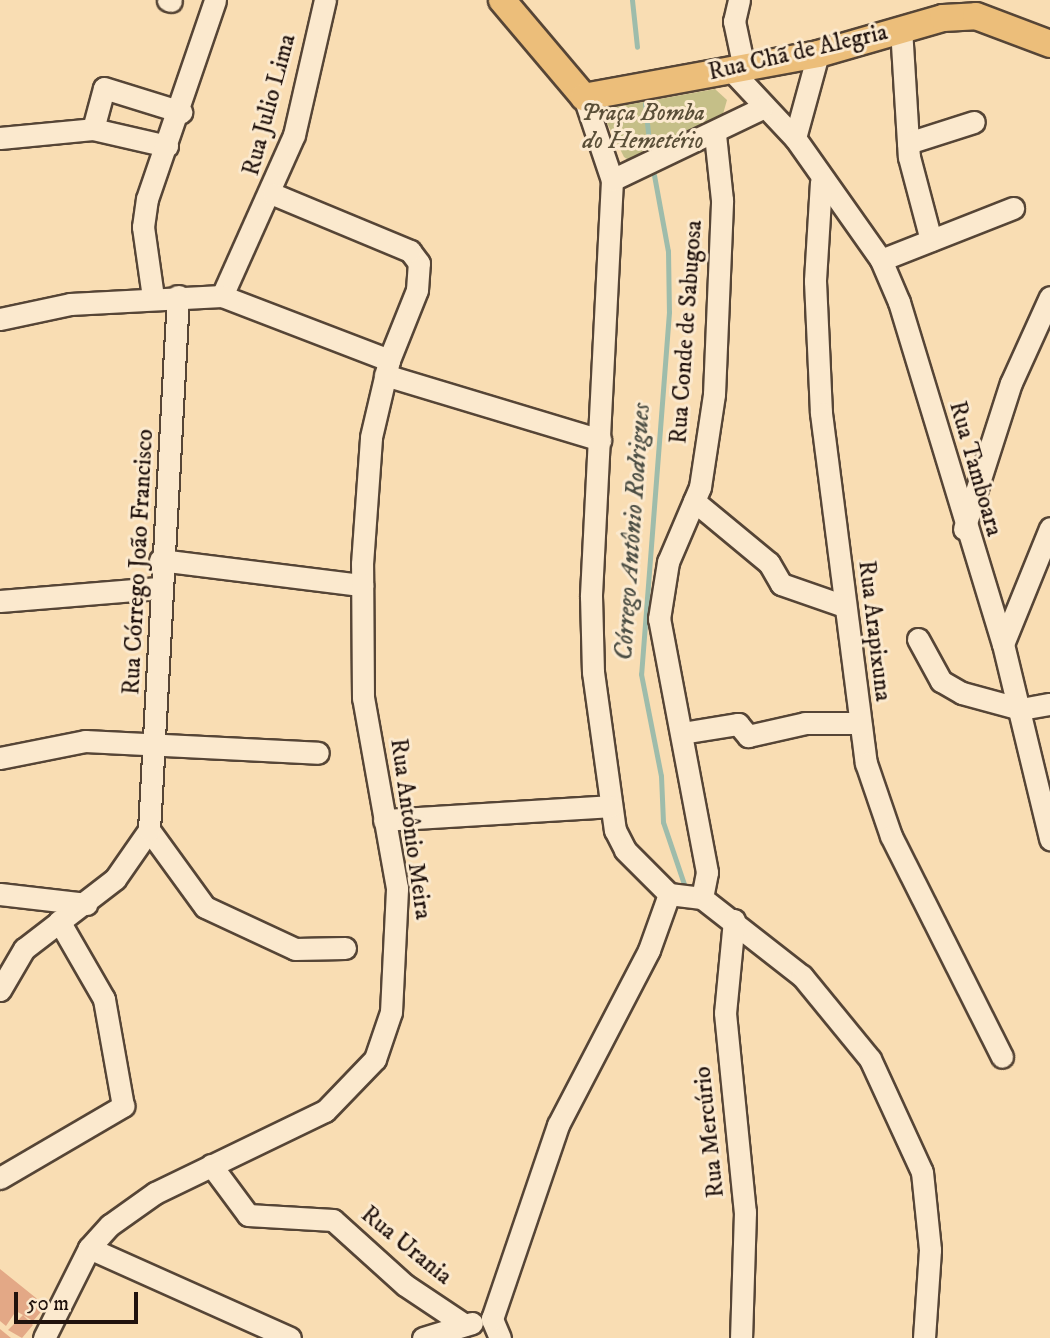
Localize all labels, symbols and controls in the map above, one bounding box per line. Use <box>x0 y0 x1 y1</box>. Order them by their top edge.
street label: Rua Chã de Alegria <box>706 18 890 88</box>
street label: Rua Julio Lima <box>237 31 303 179</box>
park label: Praça Bomba do Hemetério <box>581 100 705 156</box>
street label: Rua Conde de Sabugosa <box>665 219 709 445</box>
street label: Rua Tamboara <box>942 398 1008 540</box>
water label: Córrego Antônio Rodrigues <box>608 402 658 662</box>
street label: Rua Córrego João Francisco <box>118 428 160 696</box>
street label: Rua Arapixuna <box>851 559 897 703</box>
street label: Rua Antônio Meira <box>383 737 437 921</box>
street label: Rua Mercúrio <box>689 1065 731 1199</box>
street label: Rua Urania <box>355 1201 457 1291</box>
scale bar <box>18 1278 142 1322</box>
text: 50 m <box>27 1291 69 1317</box>

